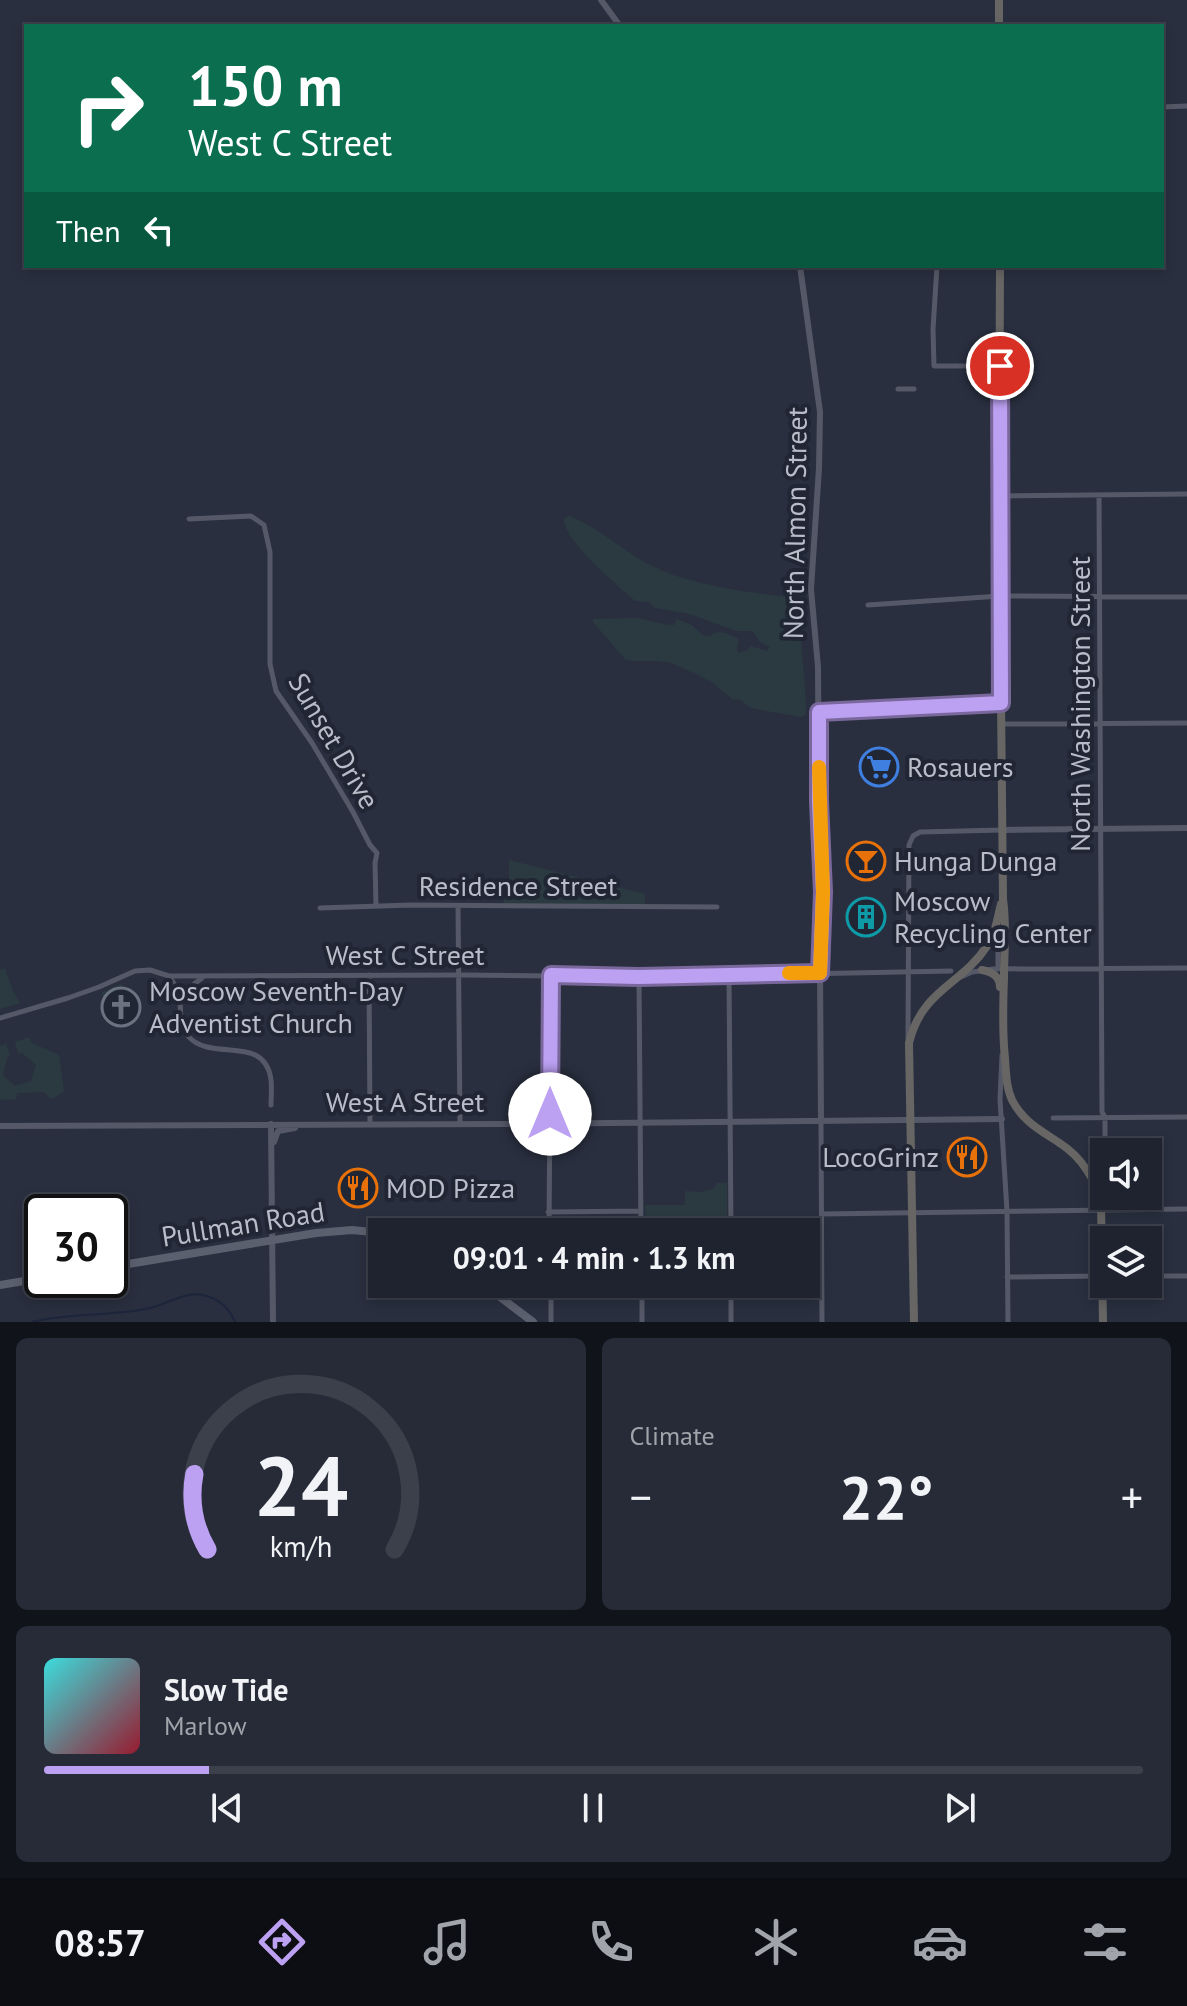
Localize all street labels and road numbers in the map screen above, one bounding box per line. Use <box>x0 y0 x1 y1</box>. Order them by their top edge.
street label: North Almon Street <box>774 406 815 639</box>
street label: North Washington Street <box>1061 556 1098 852</box>
street label: Sunset Drive <box>281 666 388 815</box>
street label: Residence Street <box>419 867 618 904</box>
street label: West C Street <box>326 936 485 973</box>
street label: West A Street <box>326 1083 485 1120</box>
street label: Pullman Road <box>159 1192 327 1255</box>

